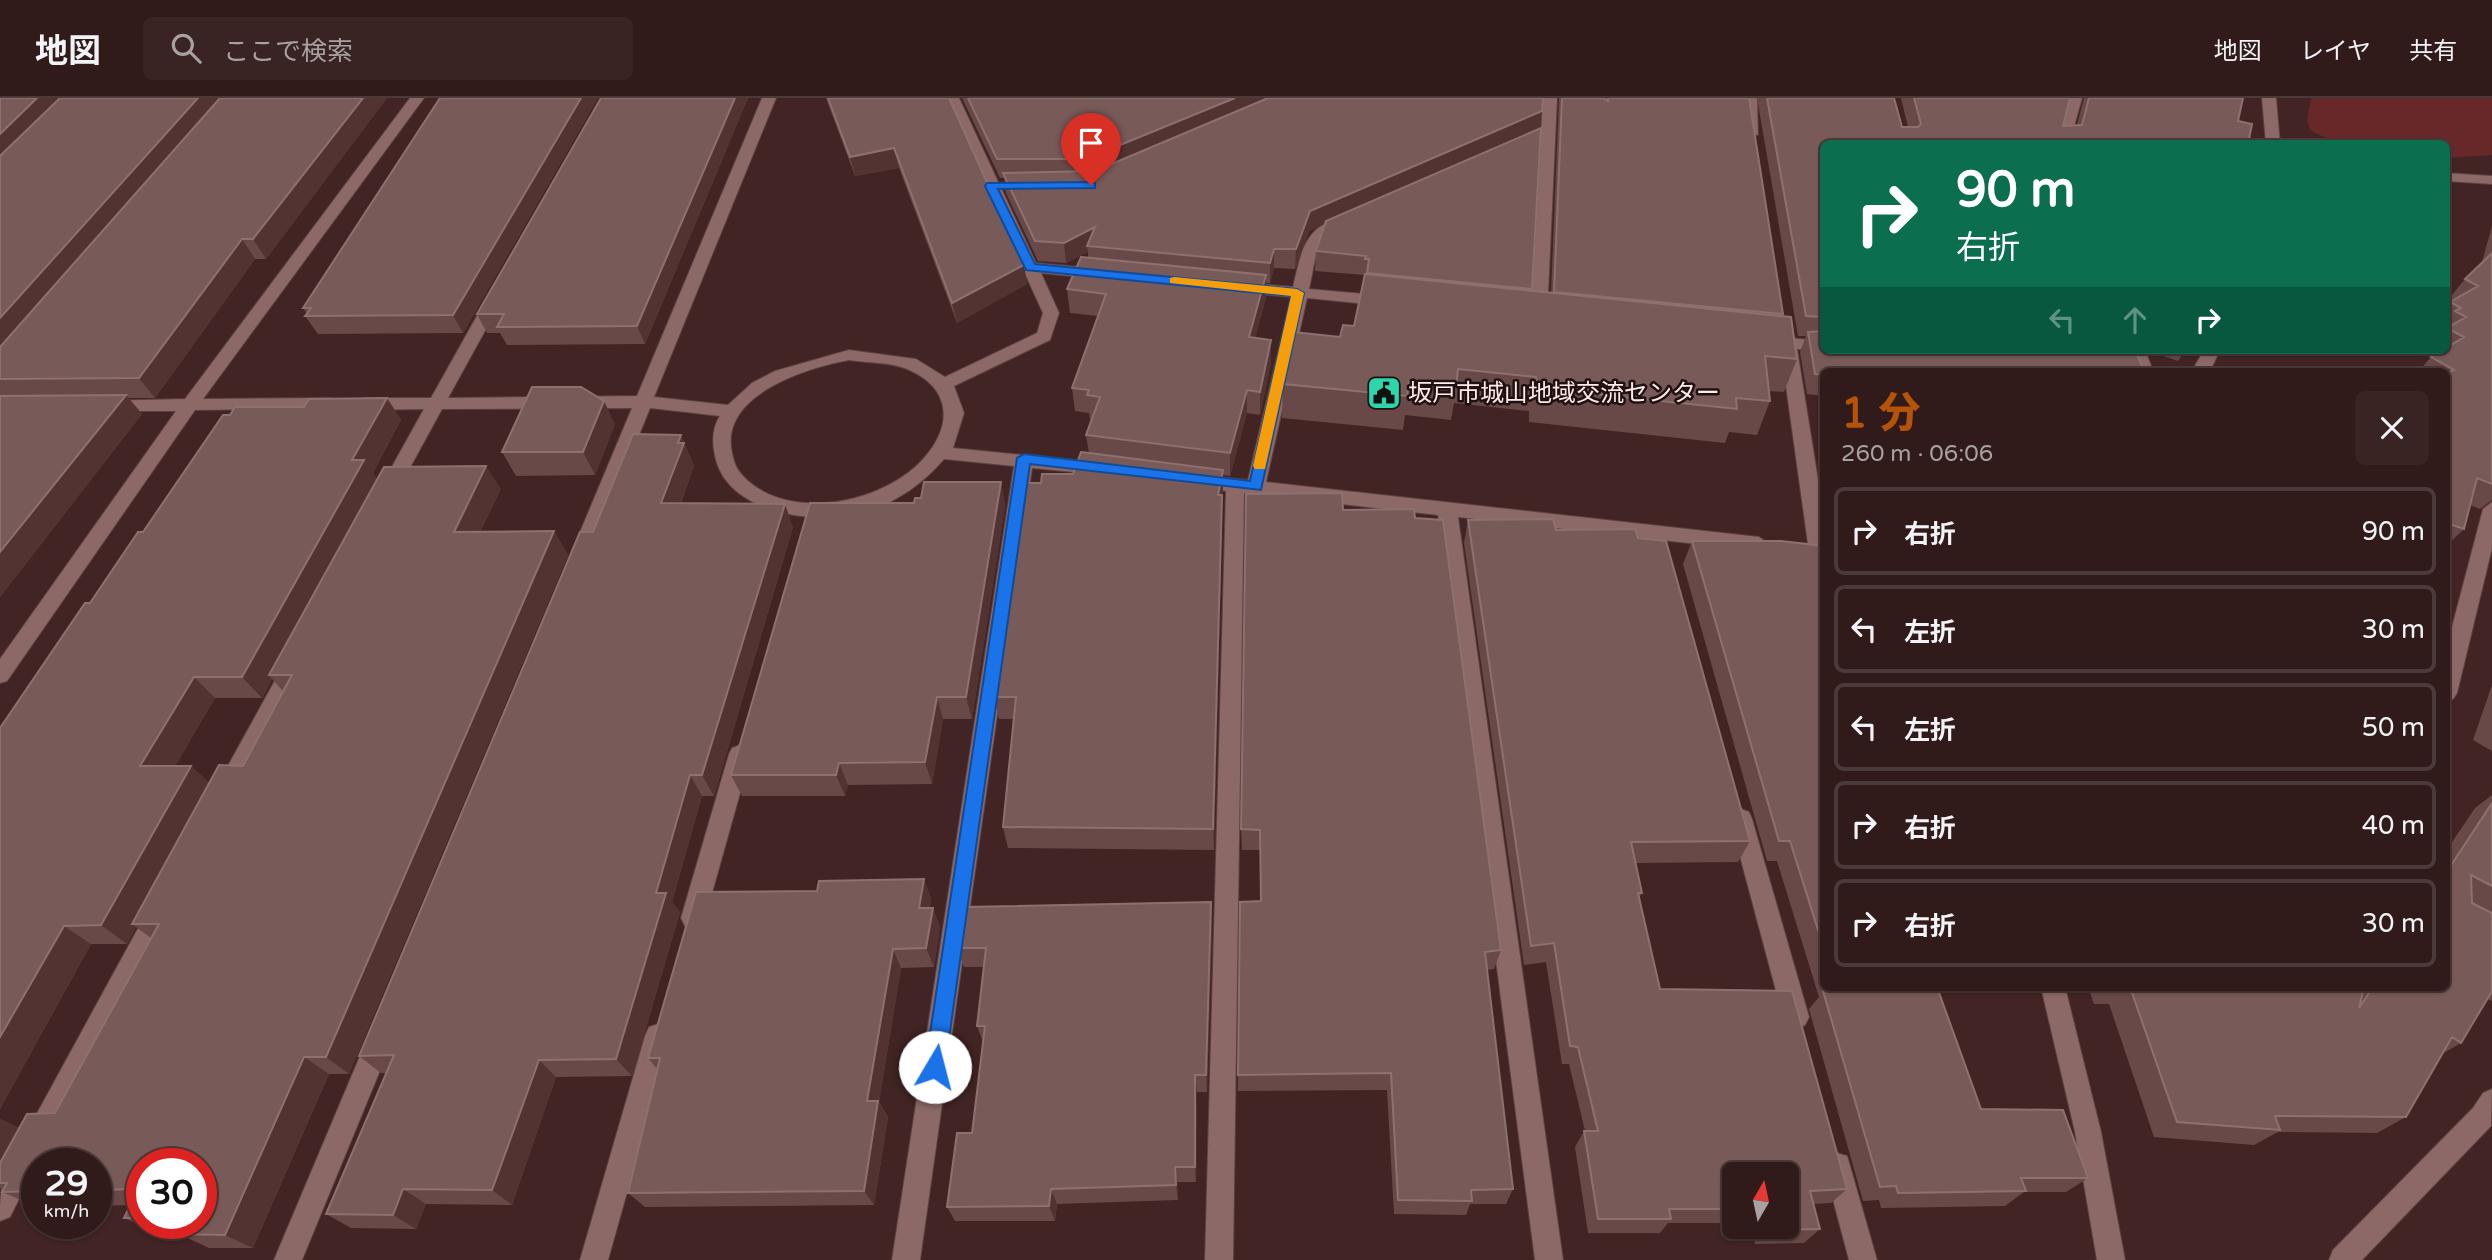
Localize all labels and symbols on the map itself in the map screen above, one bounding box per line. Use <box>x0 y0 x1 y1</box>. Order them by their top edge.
pin <box>1061 113 1121 185</box>
public building icon: 坂戸市城山地域交流センター <box>1365 374 1403 412</box>
place label: 坂戸市城山地域交流センター <box>1408 379 1720 408</box>
position arrow <box>898 1030 972 1104</box>
speed limit sign: 30 <box>126 1148 217 1239</box>
north arrow <box>1722 1162 1799 1239</box>

